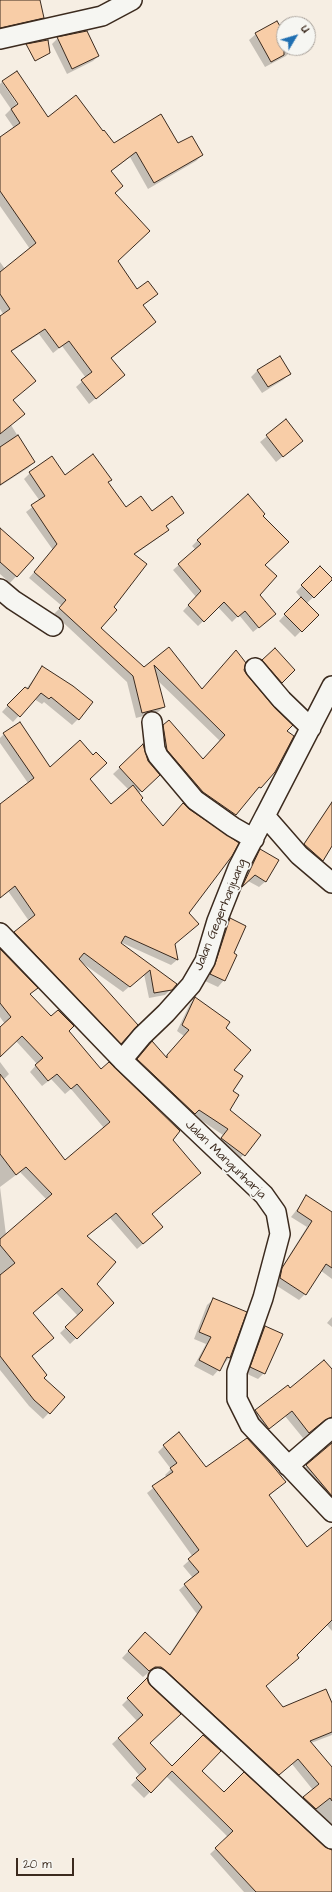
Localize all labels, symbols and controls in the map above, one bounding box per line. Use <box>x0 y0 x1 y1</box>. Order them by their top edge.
north arrow <box>276 16 316 56</box>
text: U <box>297 22 313 36</box>
street label: Jalan Gegerhanjuang <box>191 857 251 973</box>
street label: Jalan Mangunharja <box>181 1117 269 1203</box>
scale bar <box>18 1850 76 1876</box>
text: 20 m <box>23 1856 52 1873</box>

